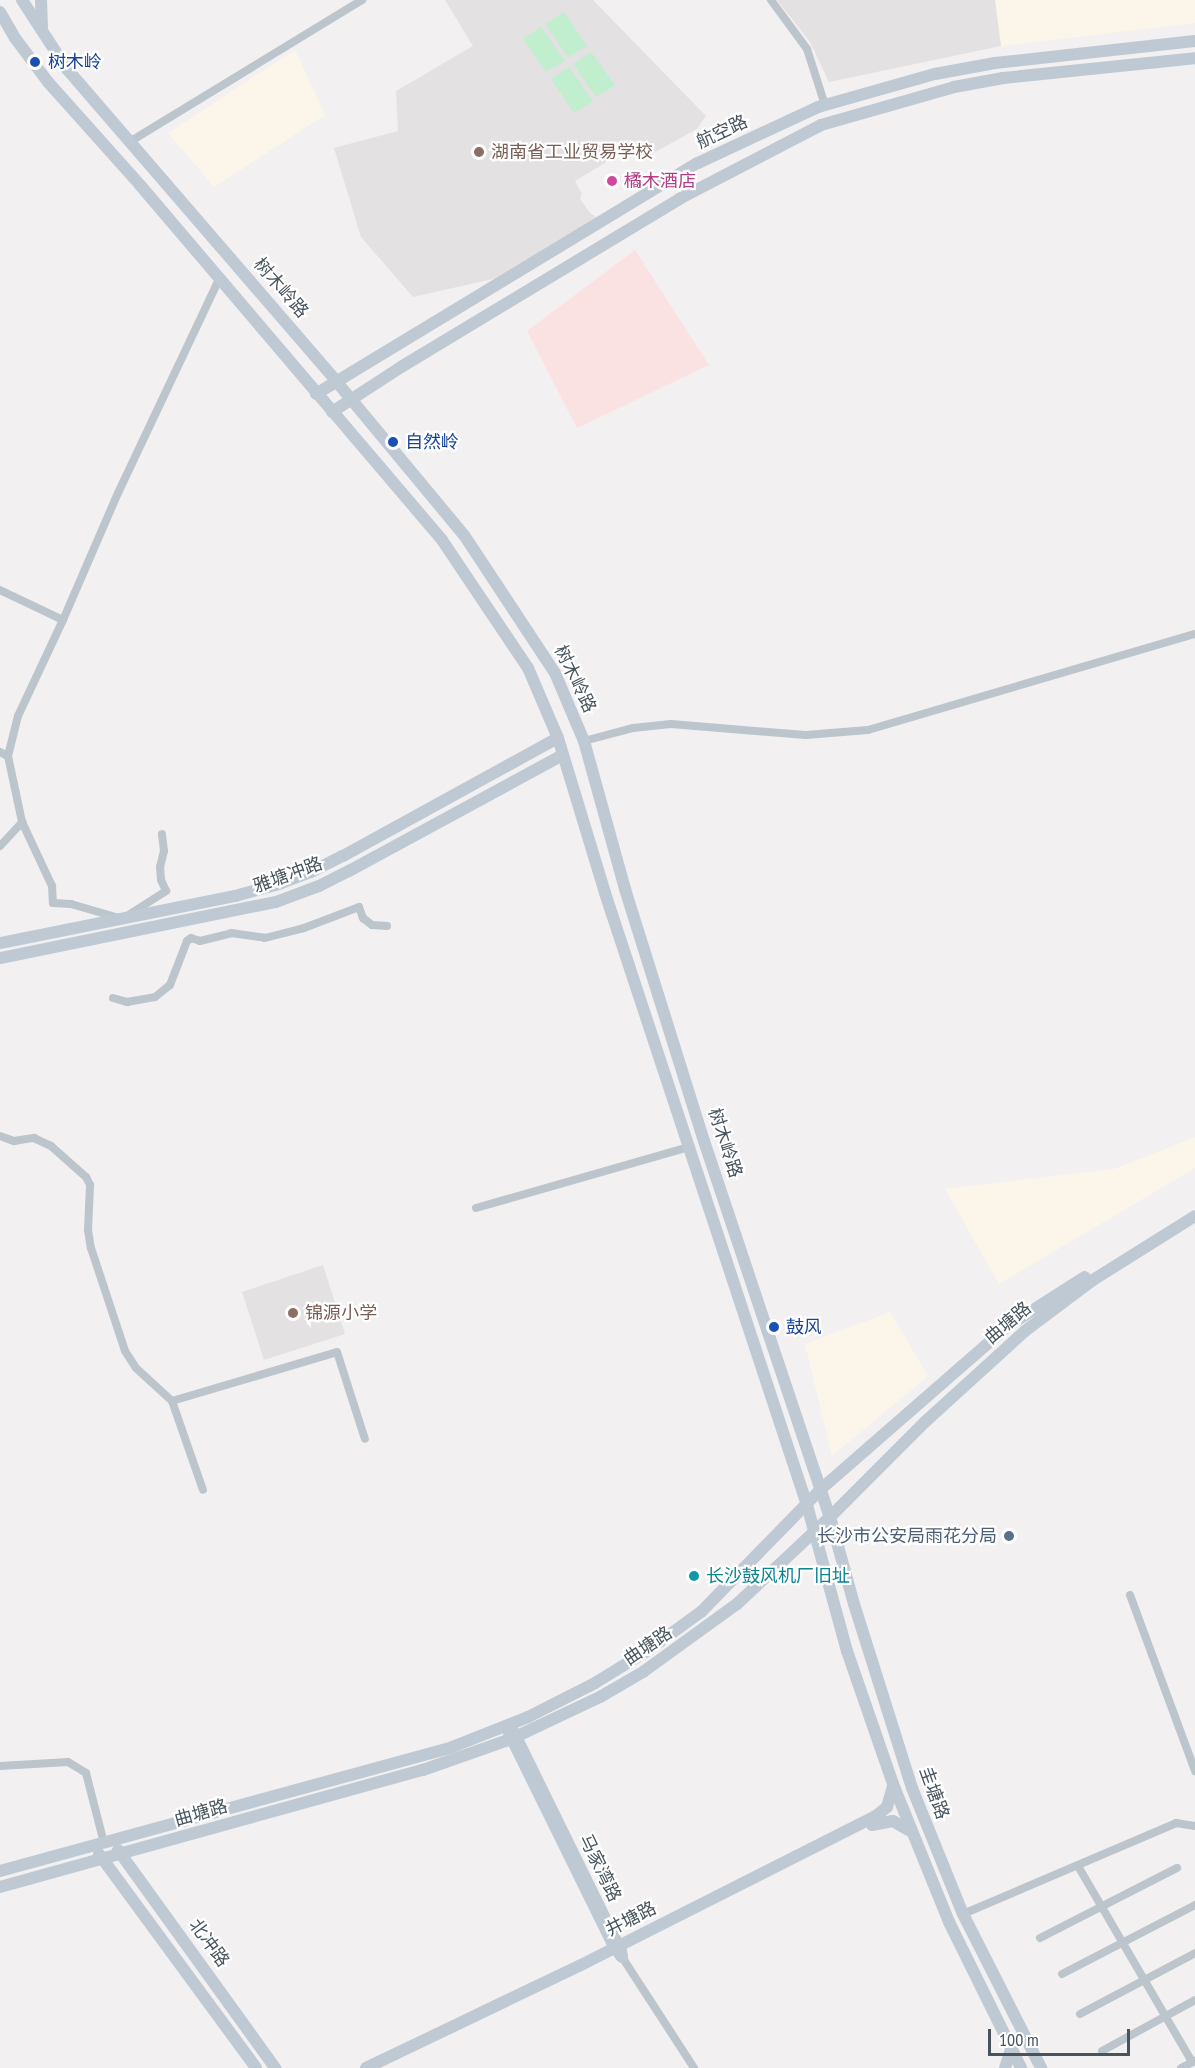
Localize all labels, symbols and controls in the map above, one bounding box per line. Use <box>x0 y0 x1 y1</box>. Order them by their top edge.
place label: 树木岭 <box>48 51 102 73</box>
marker: 树木岭 <box>26 53 44 71</box>
street label: 航空路 <box>693 111 751 153</box>
place label: 湖南省工业贸易学校 <box>491 141 653 163</box>
marker: 湖南省工业贸易学校 <box>472 145 486 159</box>
place label: 橘木酒店 <box>624 170 696 192</box>
marker: 橘木酒店 <box>605 174 619 188</box>
street label: 树木岭路 <box>249 254 313 322</box>
place label: 自然岭 <box>405 431 459 453</box>
marker: 自然岭 <box>386 435 400 449</box>
street label: 树木岭路 <box>550 642 600 716</box>
street label: 雅塘冲路 <box>250 853 326 897</box>
street label: 树木岭路 <box>704 1105 746 1181</box>
street label: 曲塘路 <box>980 1297 1036 1349</box>
place label: 锦源小学 <box>305 1302 377 1324</box>
marker: 锦源小学 <box>286 1306 300 1320</box>
place label: 鼓风 <box>786 1316 822 1338</box>
marker: 鼓风 <box>767 1320 781 1334</box>
place label: 长沙市公安局雨花分局 <box>817 1525 997 1547</box>
marker: 长沙市公安局雨花分局 <box>1002 1529 1016 1543</box>
place label: 长沙鼓风机厂旧址 <box>706 1565 850 1587</box>
marker: 长沙鼓风机厂旧址 <box>687 1569 701 1583</box>
street label: 曲塘路 <box>620 1622 676 1670</box>
street label: 圭塘路 <box>915 1764 953 1822</box>
street label: 曲塘路 <box>172 1795 230 1831</box>
street label: 马家湾路 <box>575 1831 625 1905</box>
street label: 井塘路 <box>602 1897 660 1941</box>
street label: 北冲路 <box>184 1915 234 1971</box>
scale bar <box>991 2017 1134 2055</box>
text: 100 m <box>999 2028 1039 2051</box>

